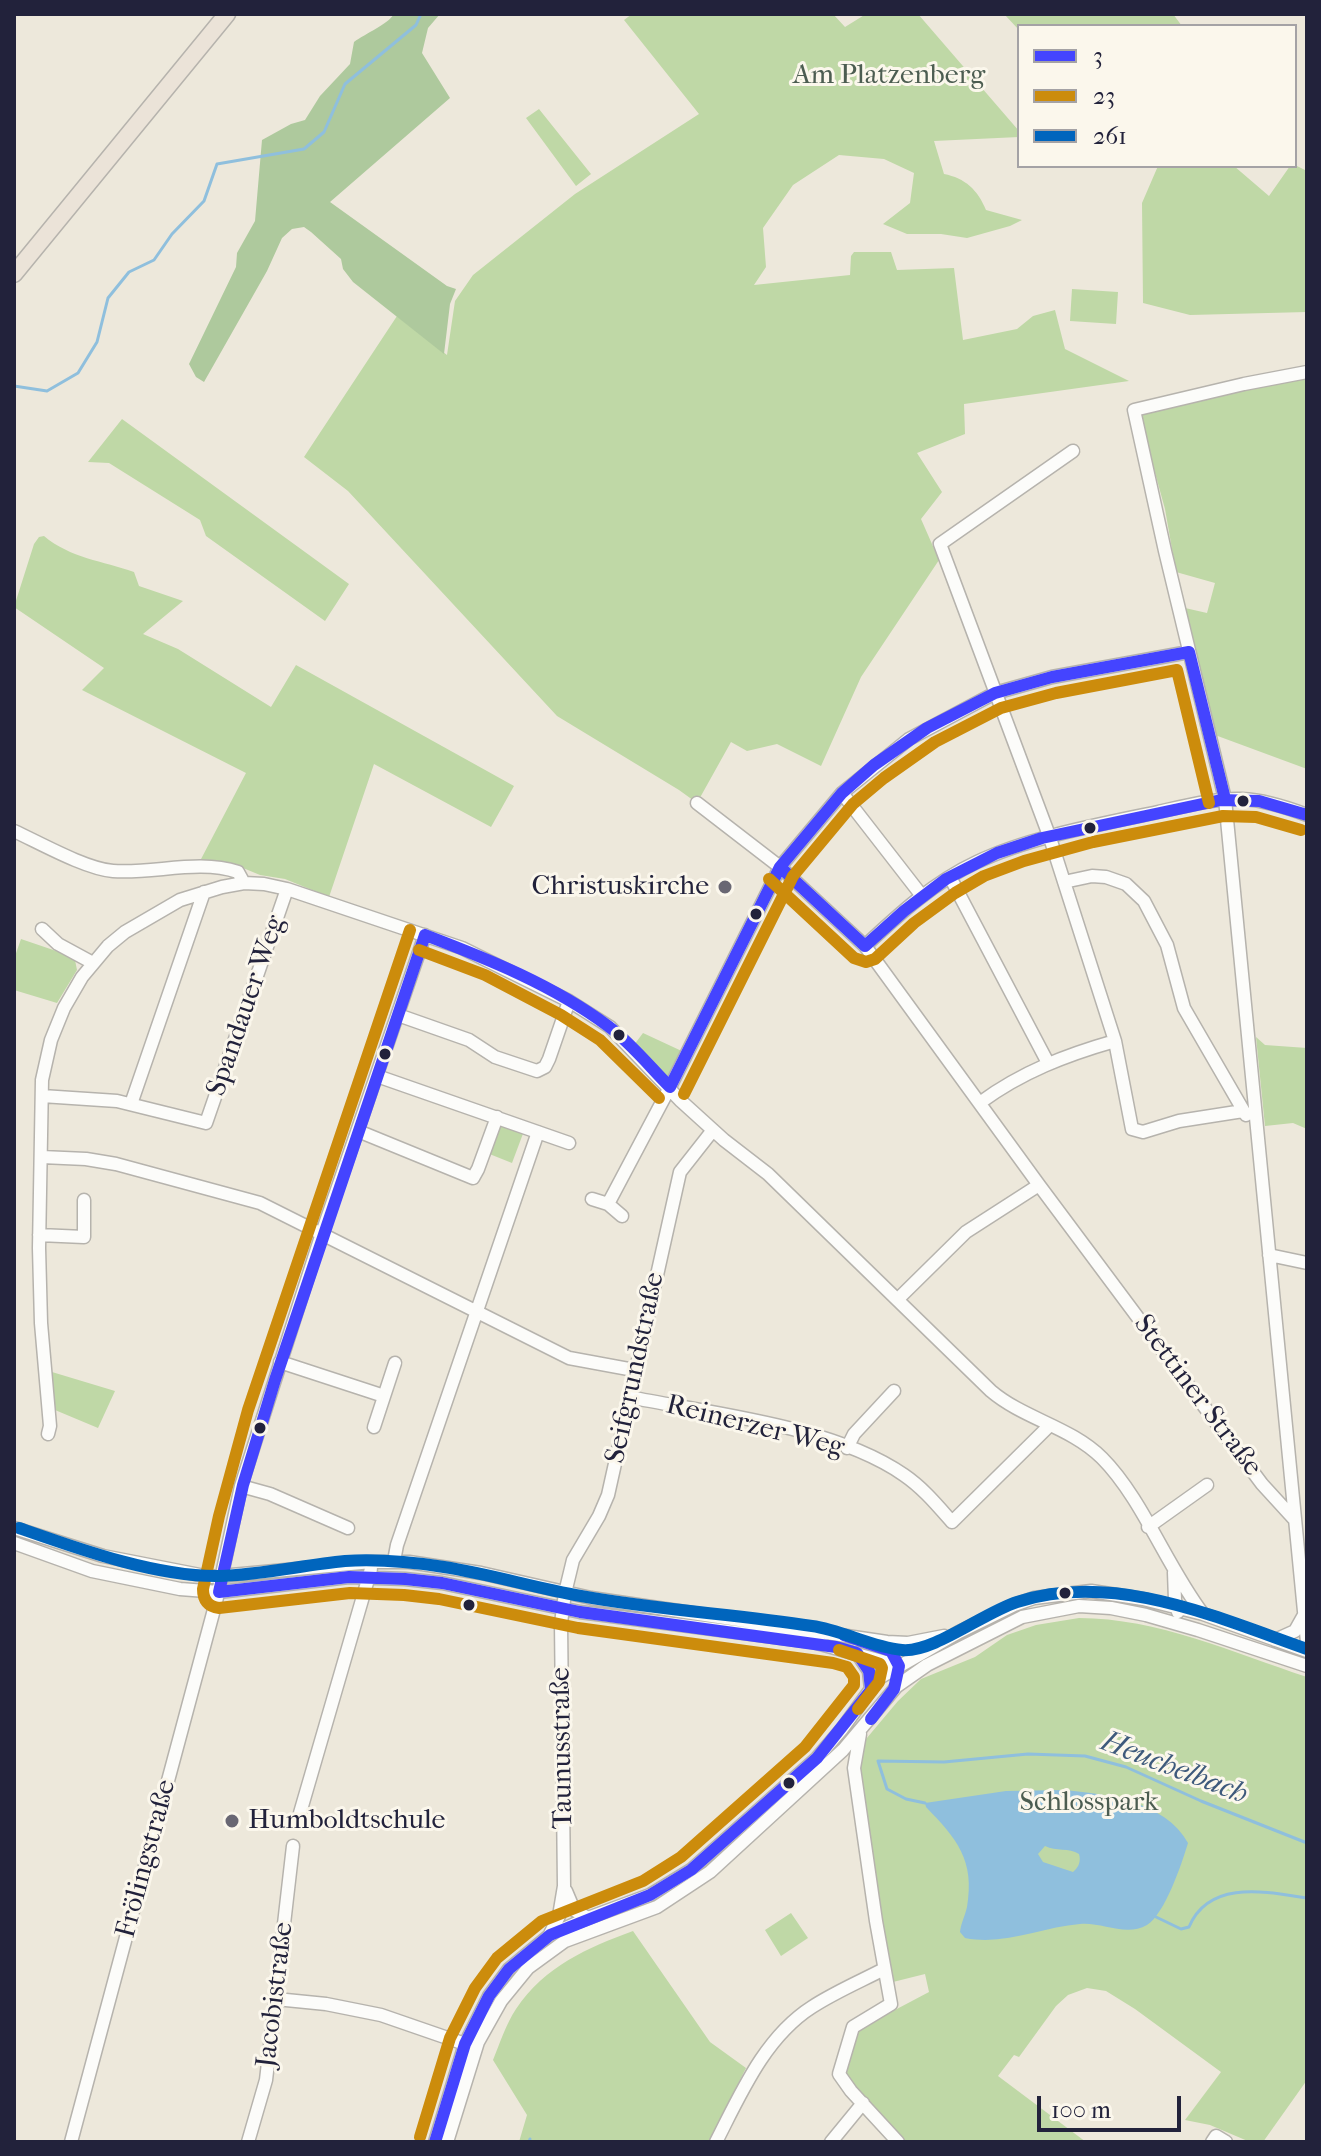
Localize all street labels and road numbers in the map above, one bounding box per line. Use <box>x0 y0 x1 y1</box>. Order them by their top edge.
street label: Spandauer Weg <box>200 911 294 1101</box>
street label: Seifgrundstraße <box>599 1269 673 1467</box>
street label: Stettiner Straße <box>1126 1309 1268 1483</box>
street label: Reinerzer Weg <box>662 1389 848 1465</box>
street label: Taunusstraße <box>545 1667 581 1829</box>
street label: Frölingstraße <box>110 1776 184 1942</box>
street label: Jacobistraße <box>250 1920 302 2070</box>

